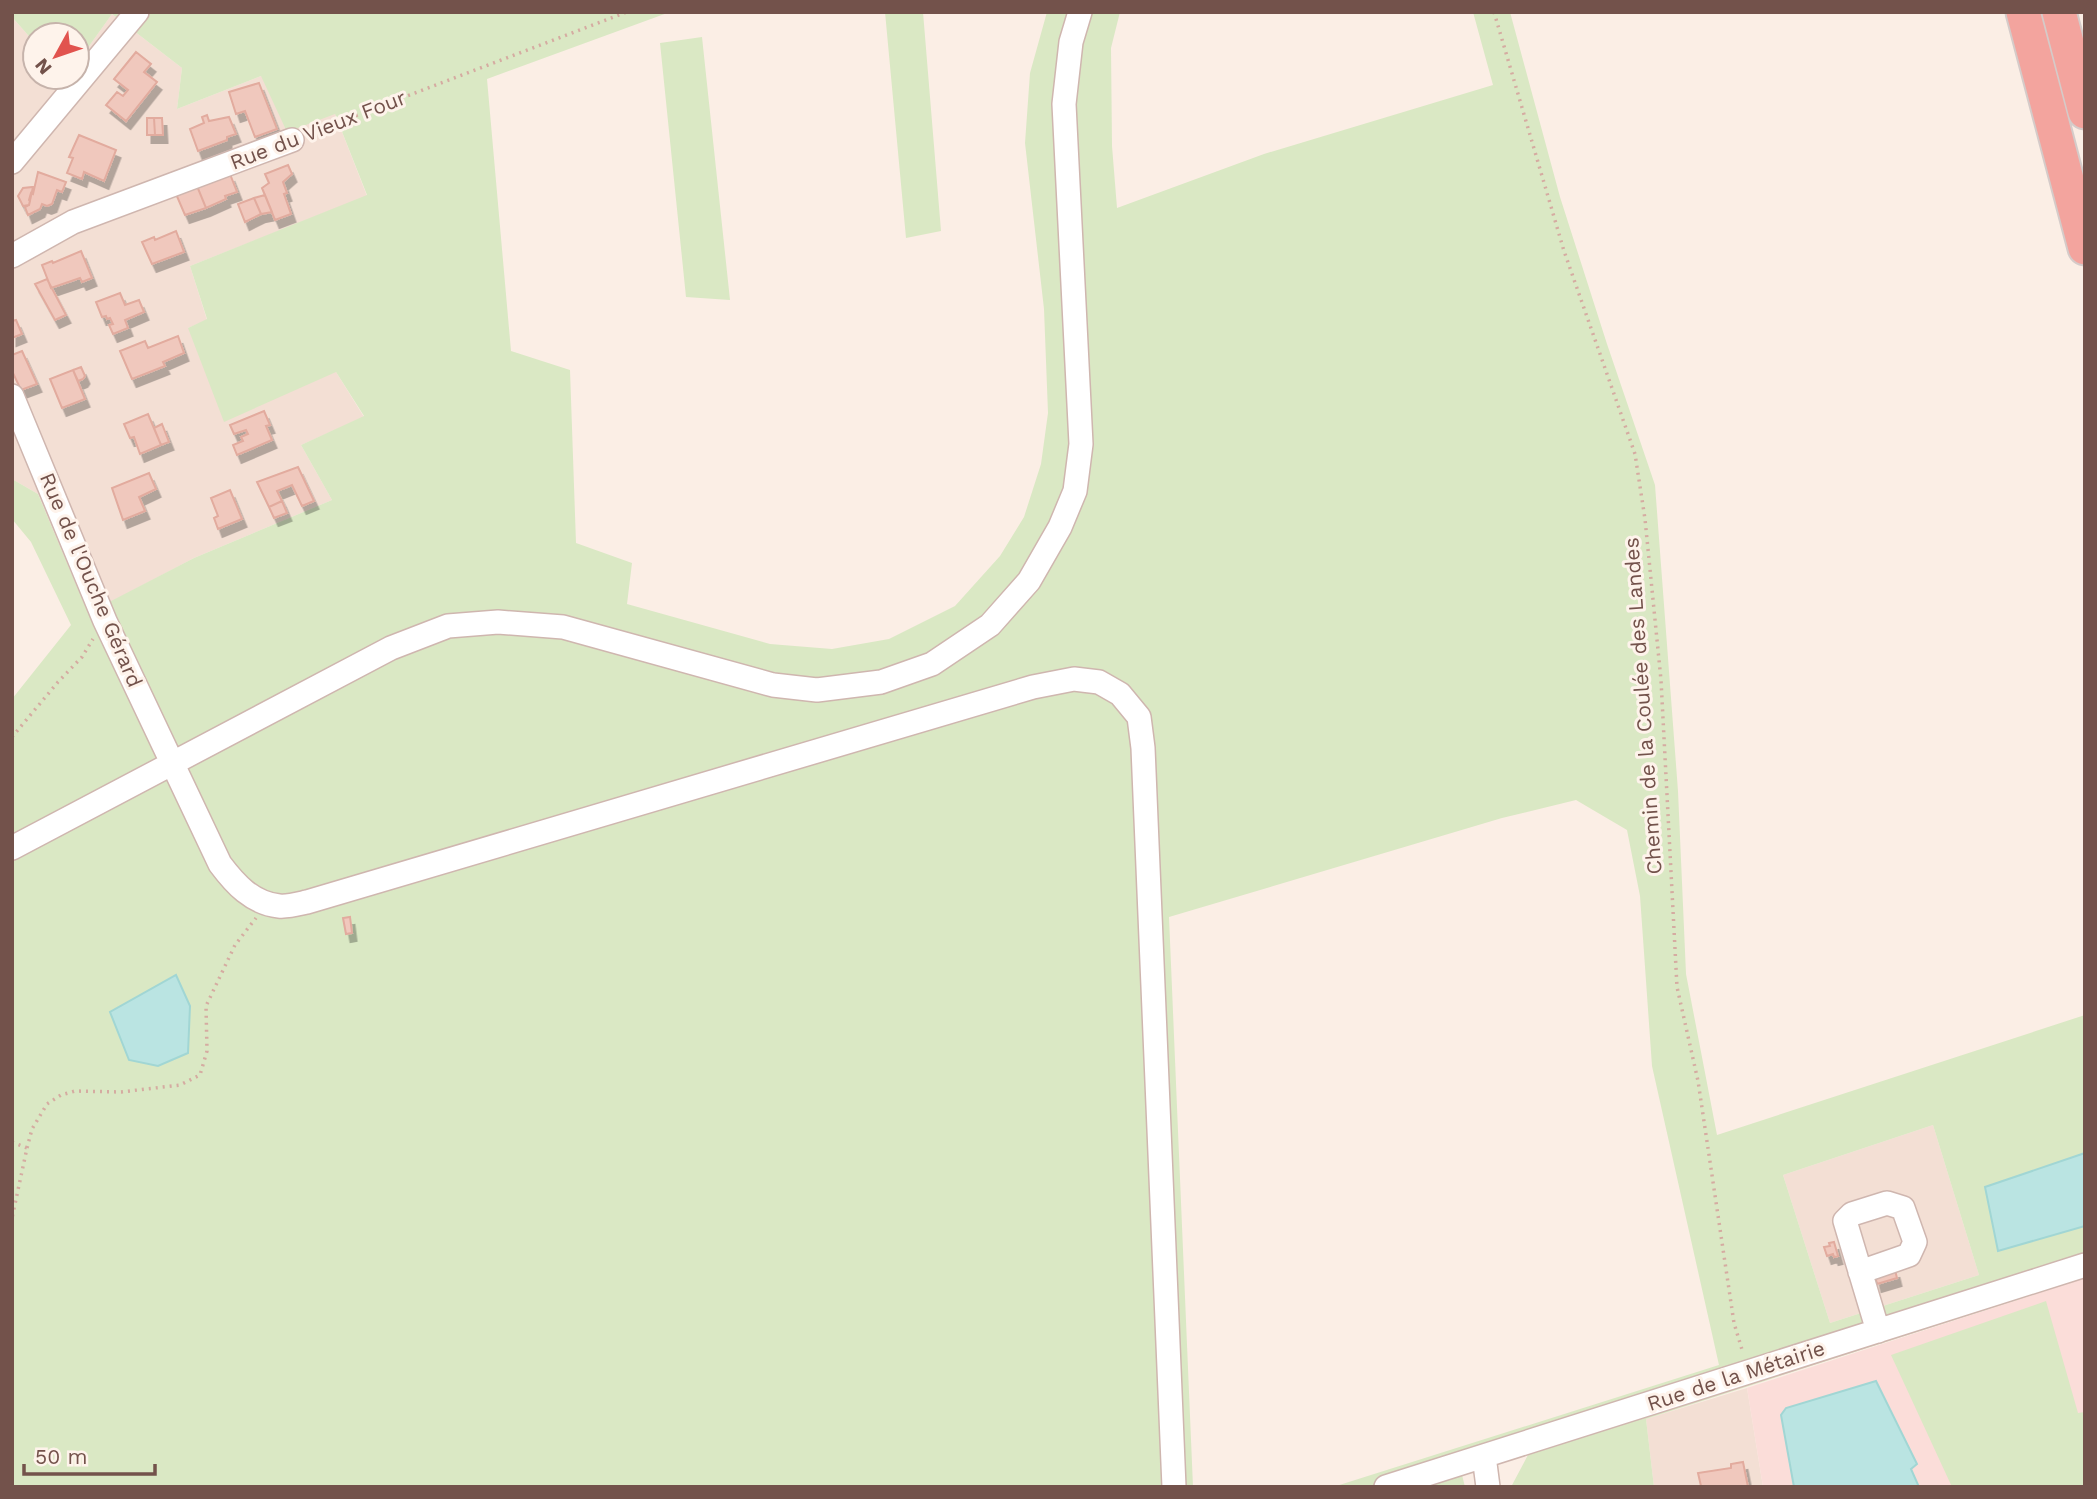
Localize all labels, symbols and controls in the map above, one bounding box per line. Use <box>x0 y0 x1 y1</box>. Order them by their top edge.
north arrow <box>21 21 91 91</box>
text: N <box>30 54 57 79</box>
street label: Rue du Vieux Four <box>226 84 410 175</box>
street label: Rue de l'Ouche Gérard <box>35 469 148 691</box>
street label: Chemin de la Coulée des Landes <box>1618 537 1667 875</box>
street label: Rue de la Métairie <box>1644 1335 1828 1416</box>
scale bar <box>24 1432 156 1476</box>
text: 50 m <box>35 1444 87 1469</box>

